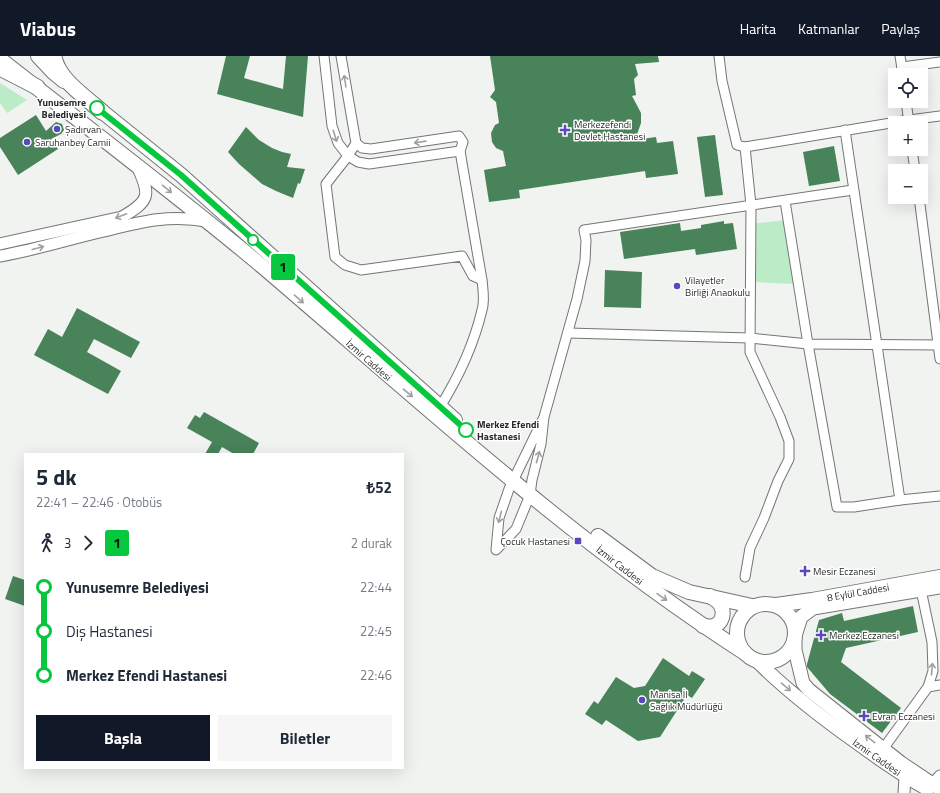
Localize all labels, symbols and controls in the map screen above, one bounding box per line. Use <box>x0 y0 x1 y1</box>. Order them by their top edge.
text: Viabus <box>20 14 76 43</box>
text: Harita <box>740 18 776 39</box>
text: Katmanlar <box>798 18 859 39</box>
text: Paylaş <box>881 18 920 39</box>
map controls <box>888 68 928 204</box>
button: locate <box>888 68 928 108</box>
one-way arrow <box>341 74 349 87</box>
place label: Yunusemre Belediyesi <box>37 95 86 122</box>
marker: Yunusemre Belediyesi <box>89 100 105 116</box>
button: + <box>888 116 928 156</box>
place label: Merkezefendi Devlet Hastanesi <box>574 117 645 144</box>
place label: Şadırvan <box>65 122 101 137</box>
marker: Şadırvan <box>52 124 62 134</box>
marker: Merkezefendi Devlet Hastanesi <box>559 124 571 136</box>
one-way arrow <box>332 130 340 142</box>
place label: Saruhanbey Camii <box>35 135 110 150</box>
marker: Saruhanbey Camii <box>22 137 32 147</box>
one-way arrow <box>414 138 427 146</box>
button: − <box>888 164 928 204</box>
one-way arrow <box>161 185 172 193</box>
one-way arrow <box>116 212 128 220</box>
unlabelled marker <box>247 234 259 246</box>
one-way arrow <box>31 244 44 252</box>
line badge: 1 <box>270 254 296 280</box>
text: 1 <box>279 256 287 277</box>
place label: Vilayetler Birliği Anaokulu <box>685 273 750 300</box>
marker: Vilayetler Birliği Anaokulu <box>672 281 682 291</box>
one-way arrow <box>294 294 304 303</box>
street label: İzmir Caddesi <box>343 336 395 384</box>
one-way arrow <box>403 388 413 397</box>
place label: Merkez Efendi Hastanesi <box>477 417 539 444</box>
marker: Merkez Efendi Hastanesi <box>458 422 474 438</box>
one-way arrow <box>535 450 542 463</box>
text: 5 dk <box>36 460 77 494</box>
text: ₺52 <box>367 476 392 499</box>
text: 22:41 – 22:46 · Otobüs <box>36 492 162 512</box>
one-way arrow <box>496 510 503 523</box>
icon: walk <box>36 532 58 554</box>
icon: forward <box>77 532 99 554</box>
text: 1 <box>113 532 121 553</box>
text: 3 <box>64 533 71 553</box>
text: 2 durak <box>351 533 392 553</box>
place label: Çocuk Hastanesi <box>501 534 570 549</box>
marker: Çocuk Hastanesi <box>573 536 583 546</box>
street label: İzmir Caddesi <box>593 542 646 589</box>
place label: Mesir Eczanesi <box>813 564 876 579</box>
marker: Mesir Eczanesi <box>800 566 810 576</box>
text: Yunusemre Belediyesi <box>66 576 209 599</box>
text: 22:44 <box>360 577 392 597</box>
street label: 8 Eylül Caddesi <box>826 580 890 605</box>
one-way arrow <box>657 593 668 601</box>
text: Diş Hastanesi <box>66 620 153 643</box>
text: 22:45 <box>360 621 392 641</box>
place label: Merkez Eczanesi <box>829 628 899 643</box>
marker: Merkez Eczanesi <box>816 630 826 640</box>
one-way arrow <box>928 663 935 676</box>
text: Merkez Efendi Hastanesi <box>66 664 227 687</box>
text: 22:46 <box>360 665 392 685</box>
one-way arrow <box>780 683 791 692</box>
place label: Manisa İl Sağlık Müdürlüğü <box>650 687 723 714</box>
marker: Manisa İl Sağlık Müdürlüğü <box>637 695 647 705</box>
place label: Evran Eczanesi <box>872 709 935 724</box>
marker: Evran Eczanesi <box>859 711 869 721</box>
button: Başla <box>36 715 210 761</box>
button: Biletler <box>218 715 392 761</box>
street label: İzmir Caddesi <box>849 735 904 780</box>
one-way arrow <box>865 735 876 743</box>

